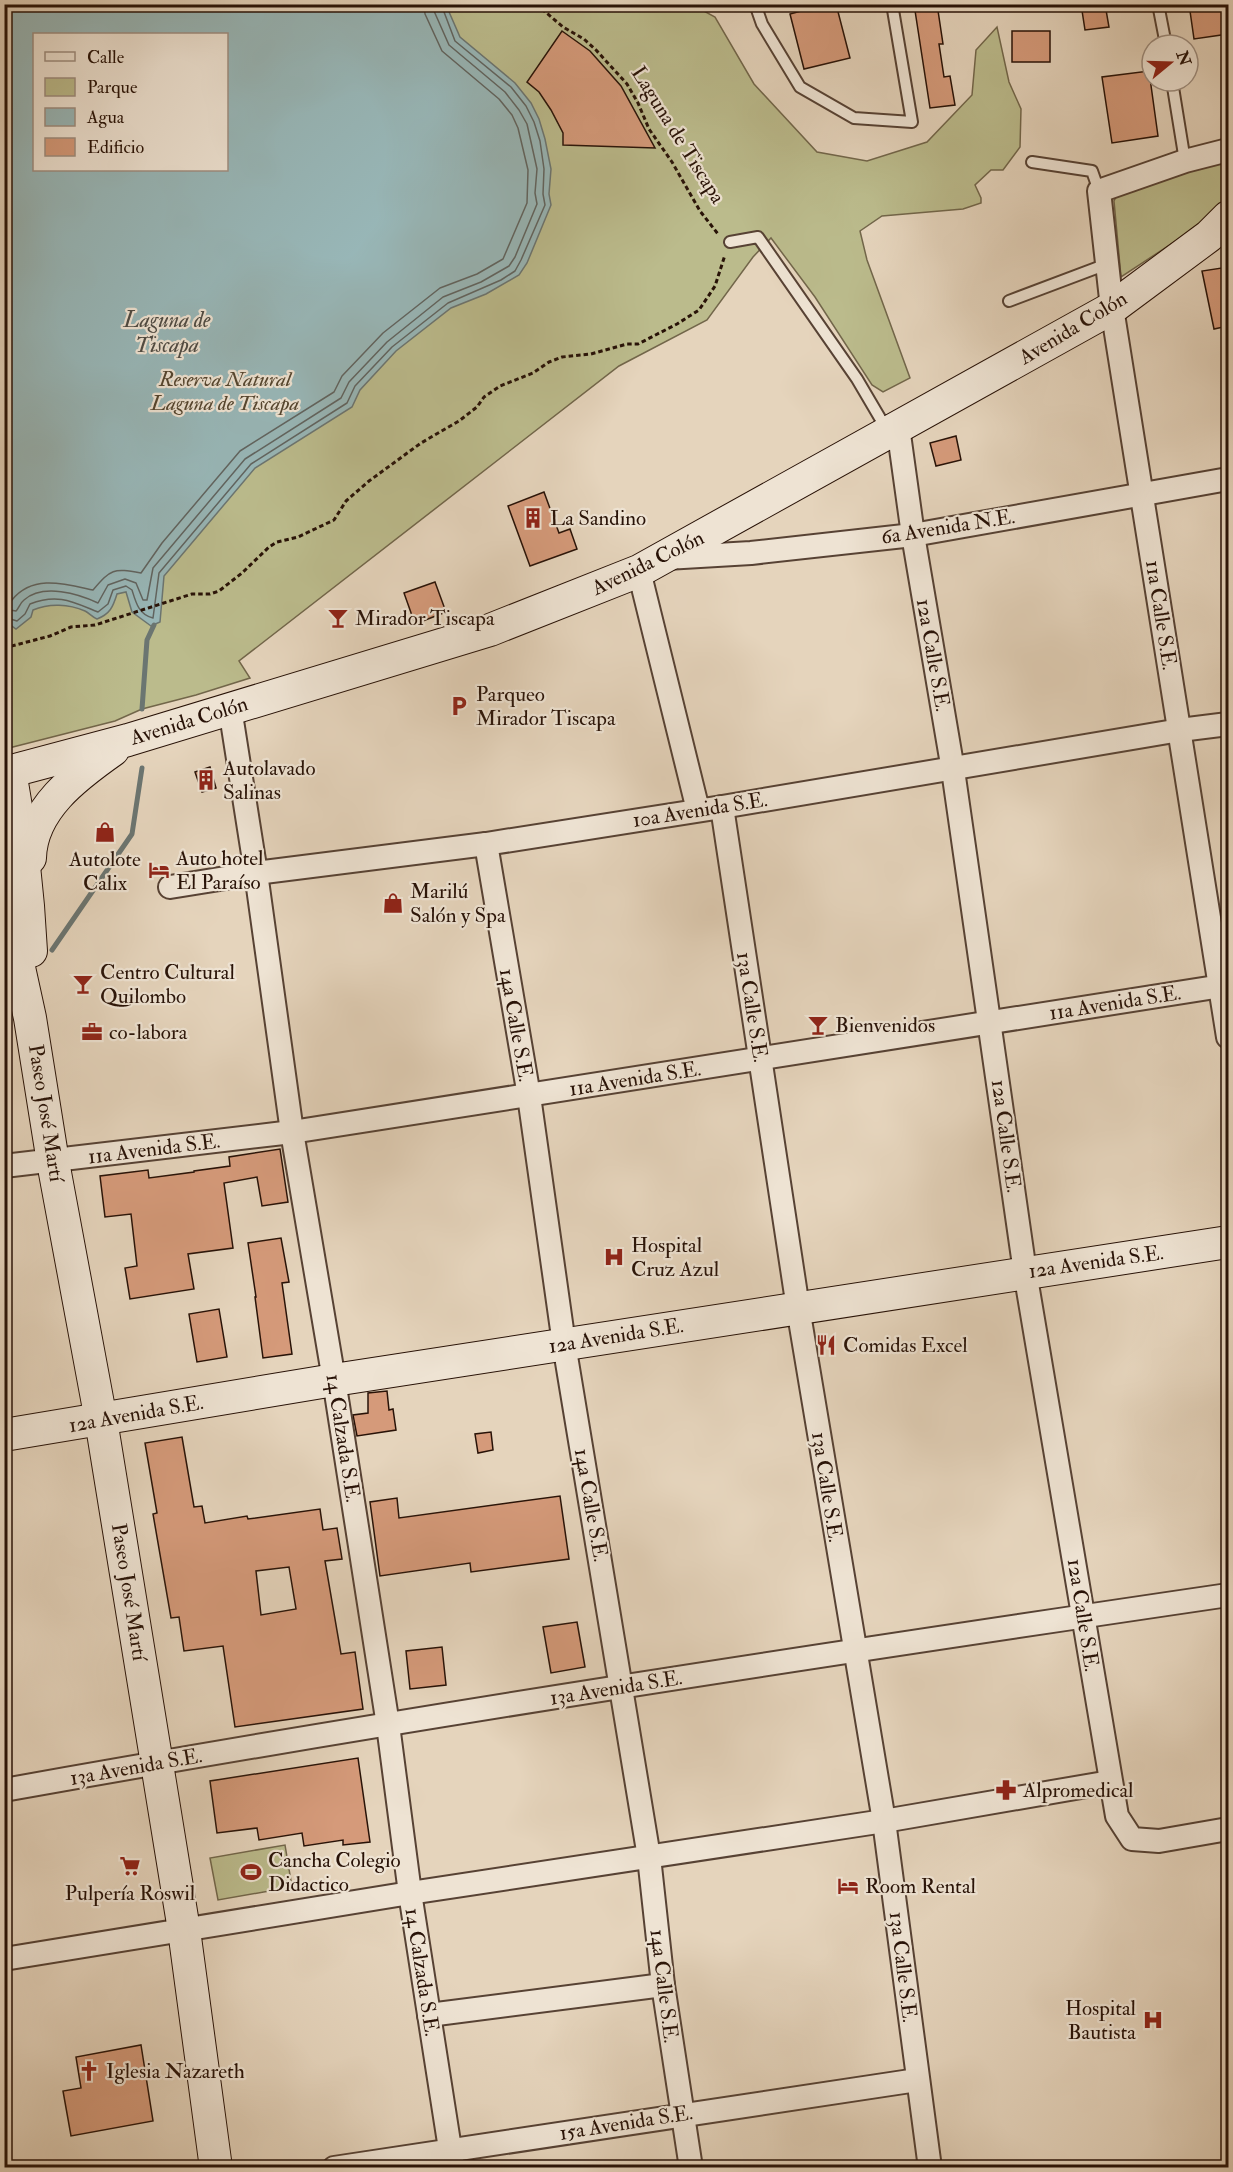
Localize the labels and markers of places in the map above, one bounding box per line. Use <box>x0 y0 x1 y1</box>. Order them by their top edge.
place label: La Sandino <box>550 505 646 532</box>
building icon: La Sandino <box>521 506 545 530</box>
place label: Mirador Tiscapa <box>355 605 495 632</box>
bar icon: Mirador Tiscapa <box>326 606 350 630</box>
place label: Parqueo Mirador Tiscapa <box>476 681 616 732</box>
parking icon: Parqueo Mirador Tiscapa <box>447 694 471 718</box>
place label: Autolavado Salinas <box>222 755 316 806</box>
building icon: Autolavado Salinas <box>194 768 218 792</box>
shop icon: Autolote Calix <box>93 820 117 844</box>
place label: Auto hotel El Paraíso <box>175 845 264 896</box>
place label: Autolote Calix <box>68 846 141 897</box>
hotel icon: Auto hotel El Paraíso <box>147 858 171 882</box>
place label: Marilú Salón y Spa <box>410 878 506 929</box>
shop icon: Marilú Salón y Spa <box>381 891 405 915</box>
place label: Centro Cultural Quilombo <box>100 959 235 1010</box>
bar icon: Centro Cultural Quilombo <box>71 972 95 996</box>
place label: Bienvenidos <box>835 1012 935 1039</box>
bar icon: Bienvenidos <box>806 1013 830 1037</box>
place label: co-labora <box>109 1019 188 1046</box>
office icon: co-labora <box>80 1020 104 1044</box>
place label: Hospital Cruz Azul <box>631 1232 720 1283</box>
hospital icon: Hospital Cruz Azul <box>602 1245 626 1269</box>
place label: Comidas Excel <box>843 1332 968 1359</box>
restaurant icon: Comidas Excel <box>814 1333 838 1357</box>
place label: Alpromedical <box>1022 1777 1134 1804</box>
pharmacy icon: Alpromedical <box>994 1778 1018 1802</box>
place label: Cancha Colegio Didactico <box>268 1847 401 1898</box>
supermarket icon: Pulpería Roswil <box>118 1854 142 1878</box>
sports icon: Cancha Colegio Didactico <box>239 1860 263 1884</box>
place label: Room Rental <box>865 1873 977 1900</box>
hotel icon: Room Rental <box>836 1874 860 1898</box>
place label: Pulpería Roswil <box>65 1880 196 1907</box>
place label: Hospital Bautista <box>1065 1995 1137 2046</box>
hospital icon: Hospital Bautista <box>1141 2008 1165 2032</box>
place label: Iglesia Nazareth <box>106 2058 245 2085</box>
church icon: Iglesia Nazareth <box>77 2059 101 2083</box>

